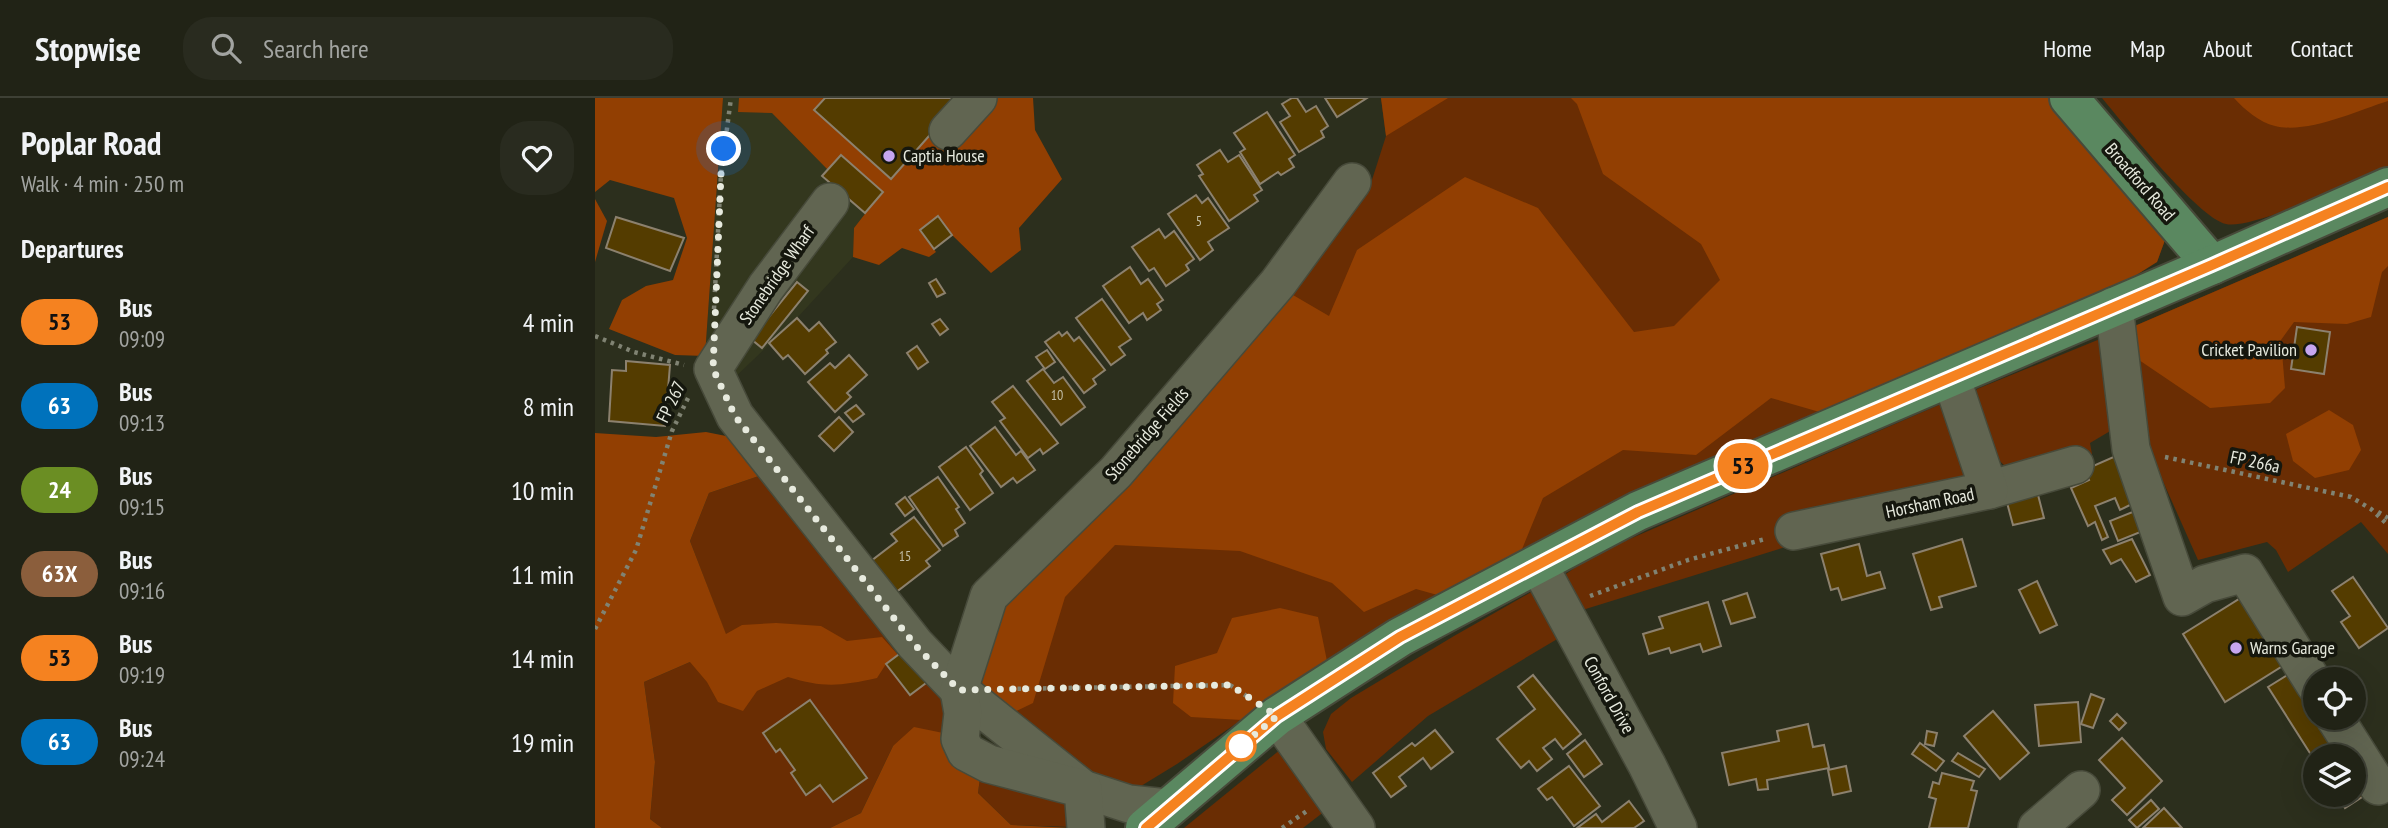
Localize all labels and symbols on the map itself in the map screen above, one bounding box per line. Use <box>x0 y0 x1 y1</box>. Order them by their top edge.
your location <box>706 131 741 166</box>
street label: Broadford Road <box>2100 138 2180 225</box>
place label: Captia House <box>903 144 985 167</box>
marker: Captia House <box>881 148 897 164</box>
house number: 5 <box>1196 212 1202 230</box>
street label: Stonebridge Wharf <box>734 220 820 329</box>
place label: Cricket Pavilion <box>2201 338 2297 361</box>
marker: Cricket Pavilion <box>2303 342 2319 358</box>
street label: FP 267 <box>651 377 690 426</box>
street label: Stonebridge Fields <box>1100 382 1193 485</box>
house number: 10 <box>1051 386 1063 404</box>
line badge: 53 <box>1711 443 1775 489</box>
street label: FP 266a <box>2228 445 2282 478</box>
street label: Horsham Road <box>1884 482 1976 523</box>
house number: 15 <box>899 547 911 565</box>
place label: Warns Garage <box>2250 636 2335 659</box>
marker: Warns Garage <box>2228 640 2244 656</box>
street label: Conford Drive <box>1579 652 1640 737</box>
unlabelled marker <box>1226 731 1256 761</box>

